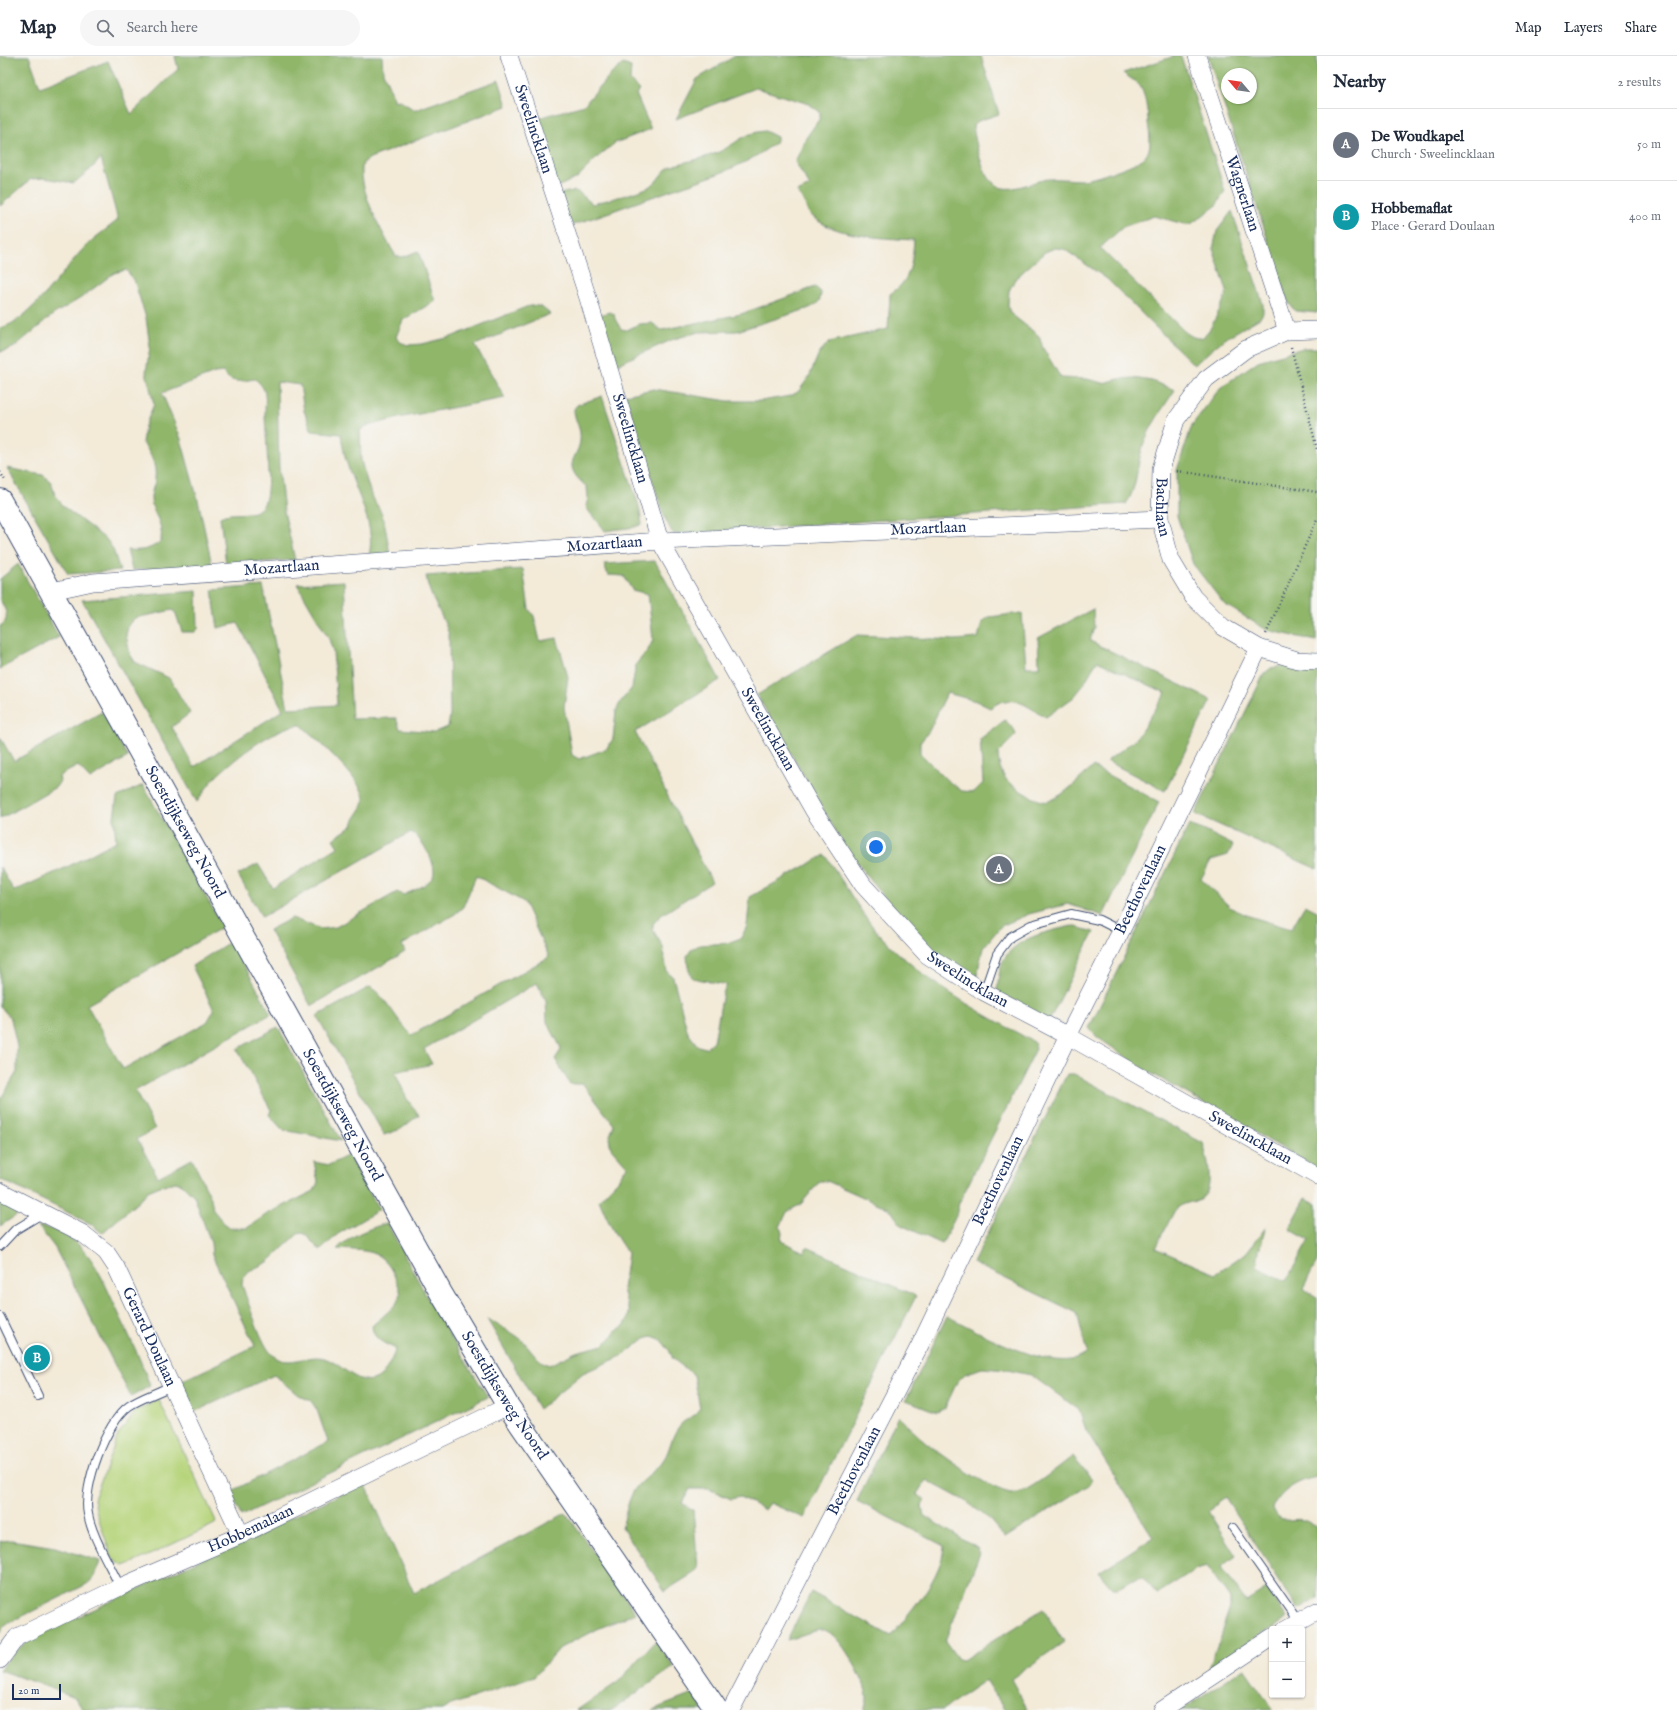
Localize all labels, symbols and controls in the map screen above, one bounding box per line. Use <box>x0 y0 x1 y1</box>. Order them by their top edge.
search box <box>80 10 360 46</box>
text: Map <box>20 16 56 40</box>
icon: search <box>94 17 116 39</box>
text: Search here <box>126 18 198 37</box>
text: Map <box>1515 19 1542 37</box>
text: Layers <box>1564 19 1603 37</box>
text: Share <box>1625 19 1657 37</box>
north arrow <box>1221 68 1257 104</box>
text: Nearby <box>1333 72 1386 93</box>
text: 2 results <box>1617 74 1661 91</box>
street label: Sweelincklaan <box>509 82 557 177</box>
text: De Woudkapel <box>1371 127 1464 146</box>
text: A <box>1342 136 1350 153</box>
text: 50 m <box>1637 136 1661 153</box>
text: Church · Sweelincklaan <box>1371 146 1495 163</box>
street label: Wagnerlaan <box>1220 153 1264 235</box>
text: Hobbemaflat <box>1371 199 1452 218</box>
text: B <box>1342 208 1350 225</box>
text: 400 m <box>1629 208 1661 225</box>
text: Place · Gerard Doulaan <box>1371 218 1495 235</box>
street label: Sweelincklaan <box>607 391 652 486</box>
street label: Bachlaan <box>1150 477 1174 539</box>
street label: Mozartlaan <box>890 518 967 541</box>
street label: Mozartlaan <box>566 532 644 558</box>
street label: Mozartlaan <box>243 556 321 581</box>
street label: Sweelincklaan <box>736 684 799 775</box>
street label: Soestdijkseweg Noord <box>140 762 230 902</box>
your location <box>866 837 886 857</box>
street label: Beethovenlaan <box>1111 841 1172 938</box>
pin: A <box>986 854 1012 884</box>
street label: Sweelincklaan <box>923 947 1012 1013</box>
street label: Soestdijkseweg Noord <box>297 1046 387 1185</box>
street label: Sweelincklaan <box>1205 1107 1296 1170</box>
street label: Beethovenlaan <box>969 1132 1029 1229</box>
street label: Gerard Doulaan <box>117 1284 181 1390</box>
street label: Soestdijkseweg Noord <box>456 1328 552 1464</box>
pin: B <box>24 1343 50 1373</box>
street label: Beethovenlaan <box>823 1423 886 1519</box>
street label: Hobbemalaan <box>205 1501 298 1558</box>
map controls <box>1269 1626 1305 1698</box>
button: + <box>1269 1626 1305 1662</box>
button: − <box>1269 1662 1305 1698</box>
scale bar <box>12 1682 61 1701</box>
text: 20 m <box>18 1684 39 1698</box>

